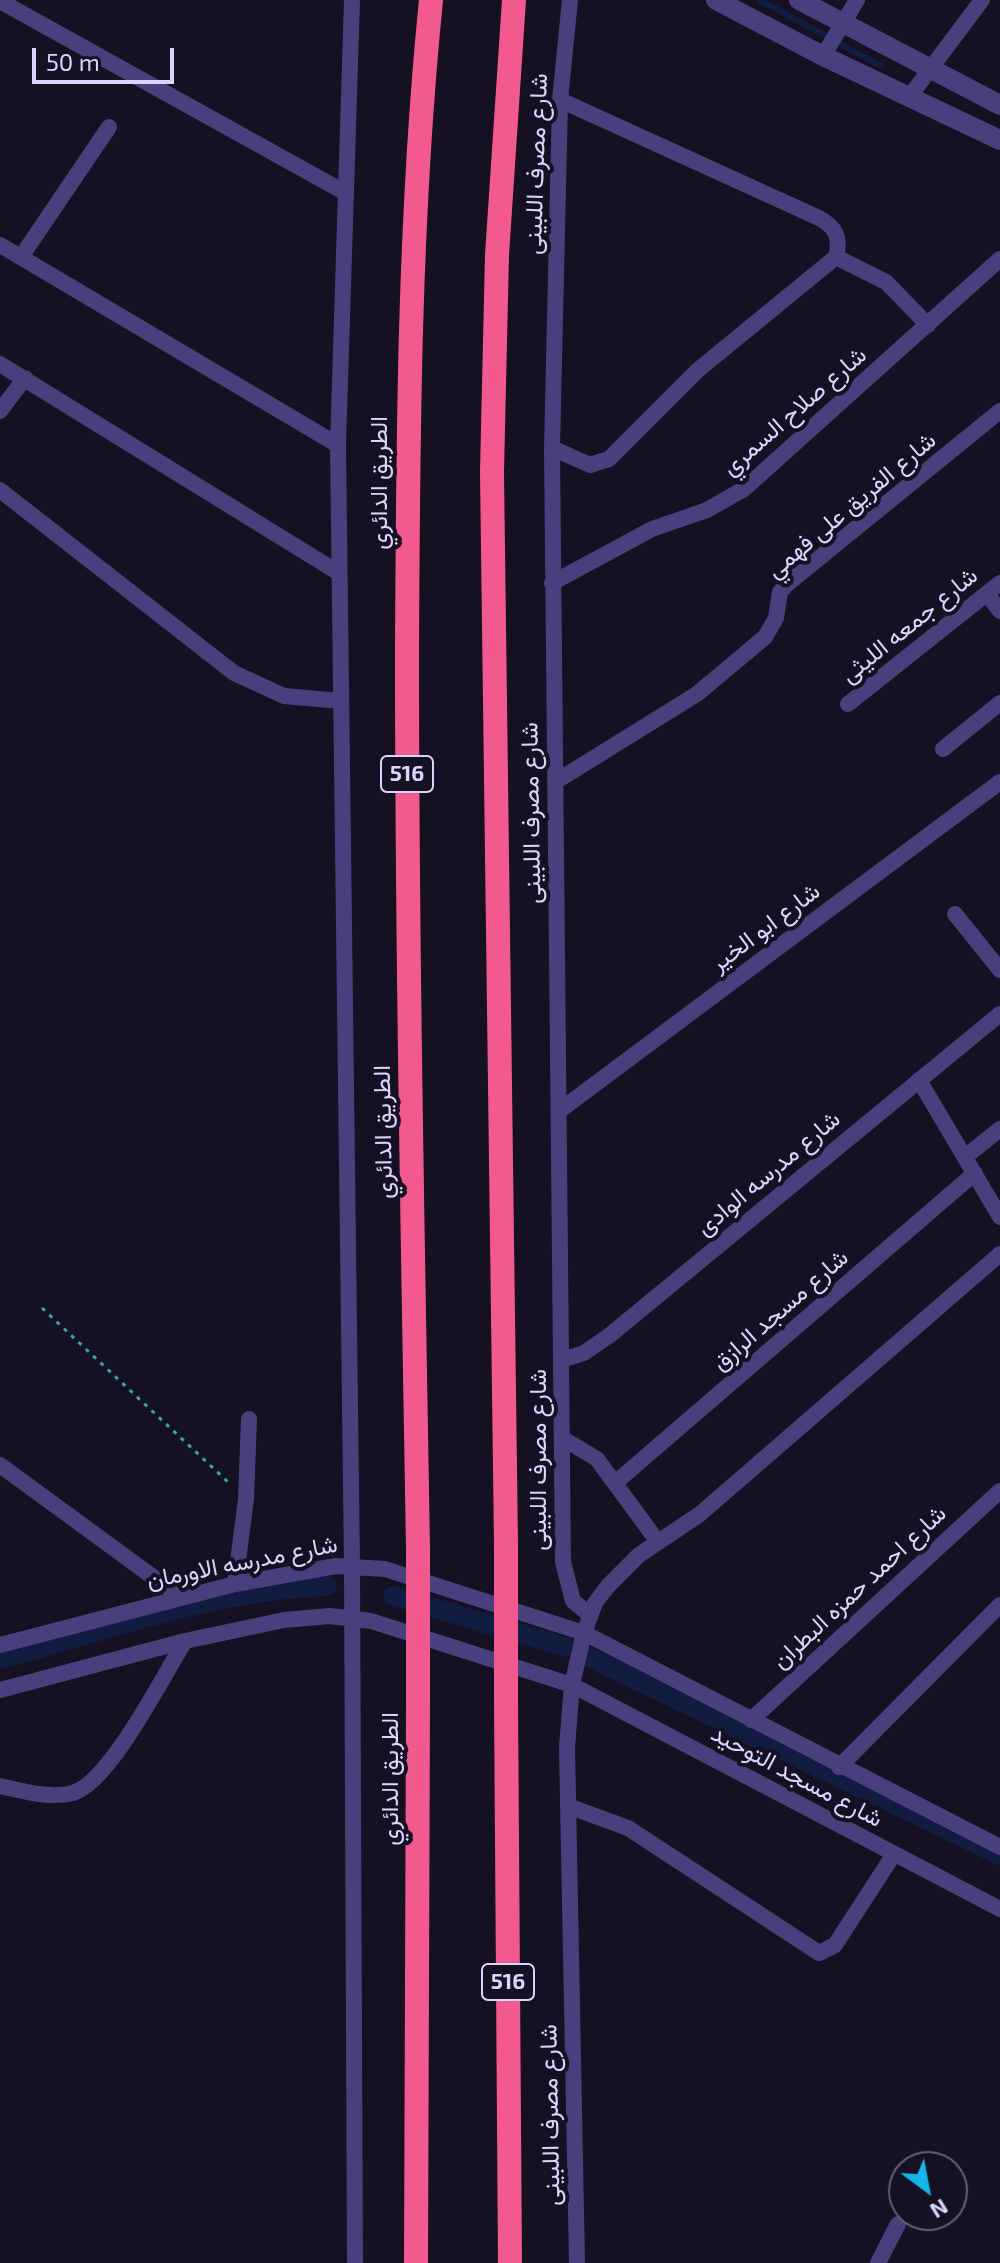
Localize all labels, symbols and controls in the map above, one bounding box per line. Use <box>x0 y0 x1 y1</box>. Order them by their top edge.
scale bar <box>36 32 178 82</box>
text: 50 m <box>46 47 100 76</box>
street label: شارع مصرف اللبينى <box>518 73 554 255</box>
street label: شارع صلاح السمري <box>716 340 872 482</box>
street label: الطريق الدائري <box>365 416 393 550</box>
street label: شارع الفريق على فهمي <box>760 426 942 584</box>
street label: شارع جمعه الليثى <box>835 561 983 689</box>
street label: شارع مصرف اللبينى <box>515 722 547 904</box>
road number: 516 <box>381 756 433 792</box>
street label: شارع ابو الخير <box>704 876 826 978</box>
street label: الطريق الدائري <box>367 1065 399 1199</box>
street label: شارع مدرسه الوادى <box>690 1104 846 1242</box>
street label: شارع مسجد الرازق <box>706 1243 854 1377</box>
street label: شارع مصرف اللبينى <box>524 1369 552 1551</box>
street label: شارع احمد حمزه البطران <box>766 1499 952 1675</box>
street label: شارع مدرسه الاورمان <box>144 1529 340 1595</box>
street label: الطريق الدائري <box>376 1712 404 1846</box>
street label: شارع مسجد التوحيد <box>706 1719 888 1833</box>
road number: 516 <box>482 1964 534 2000</box>
street label: شارع مصرف اللبينى <box>534 2024 566 2206</box>
north arrow <box>888 2151 968 2231</box>
text: N <box>926 2194 953 2225</box>

